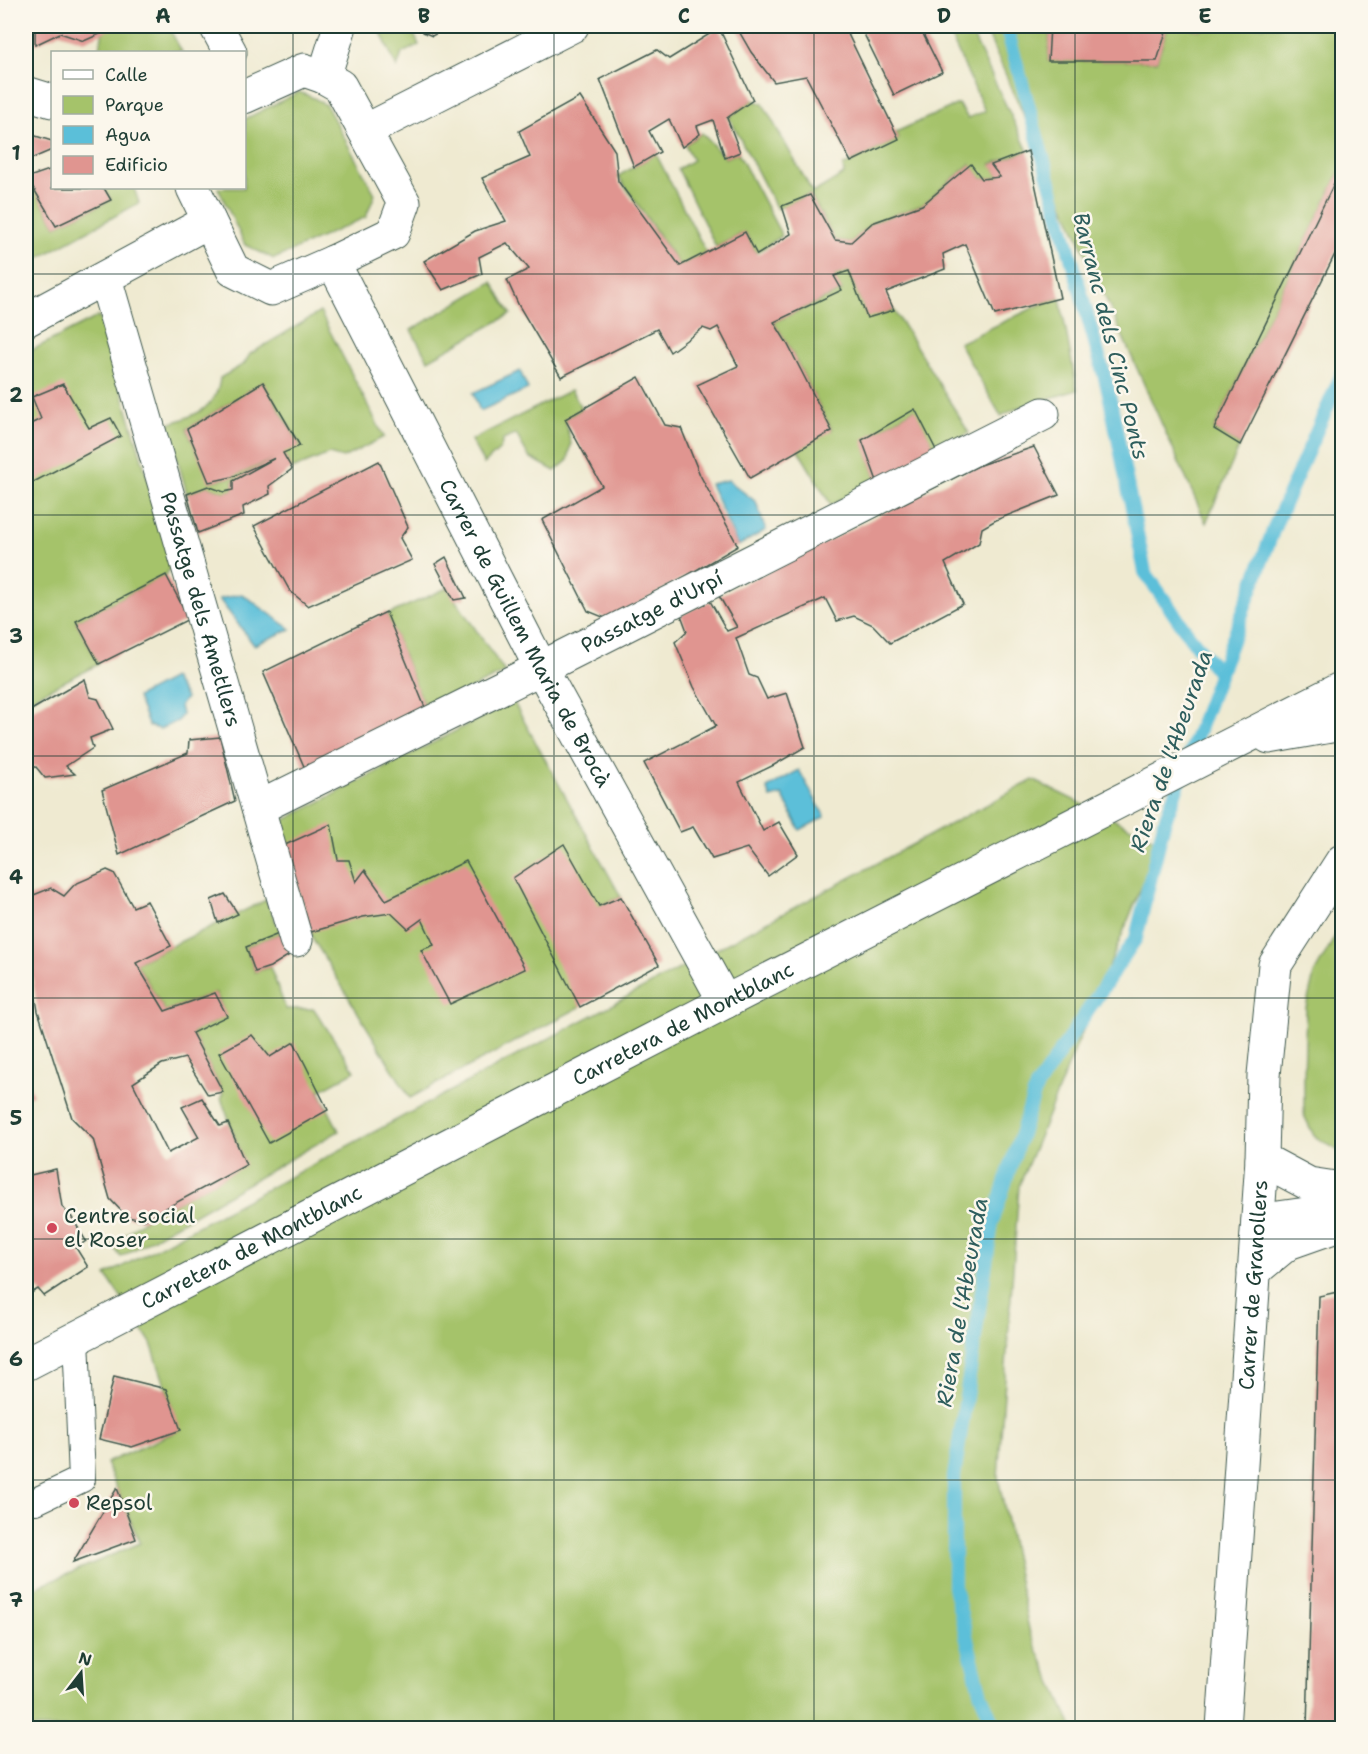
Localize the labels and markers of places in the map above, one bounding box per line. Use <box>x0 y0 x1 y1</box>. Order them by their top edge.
place label: Centre social el Roser <box>64 1202 196 1254</box>
marker: Centre social el Roser <box>45 1221 59 1235</box>
place label: Repsol <box>86 1489 153 1517</box>
marker: Repsol <box>67 1496 81 1510</box>

